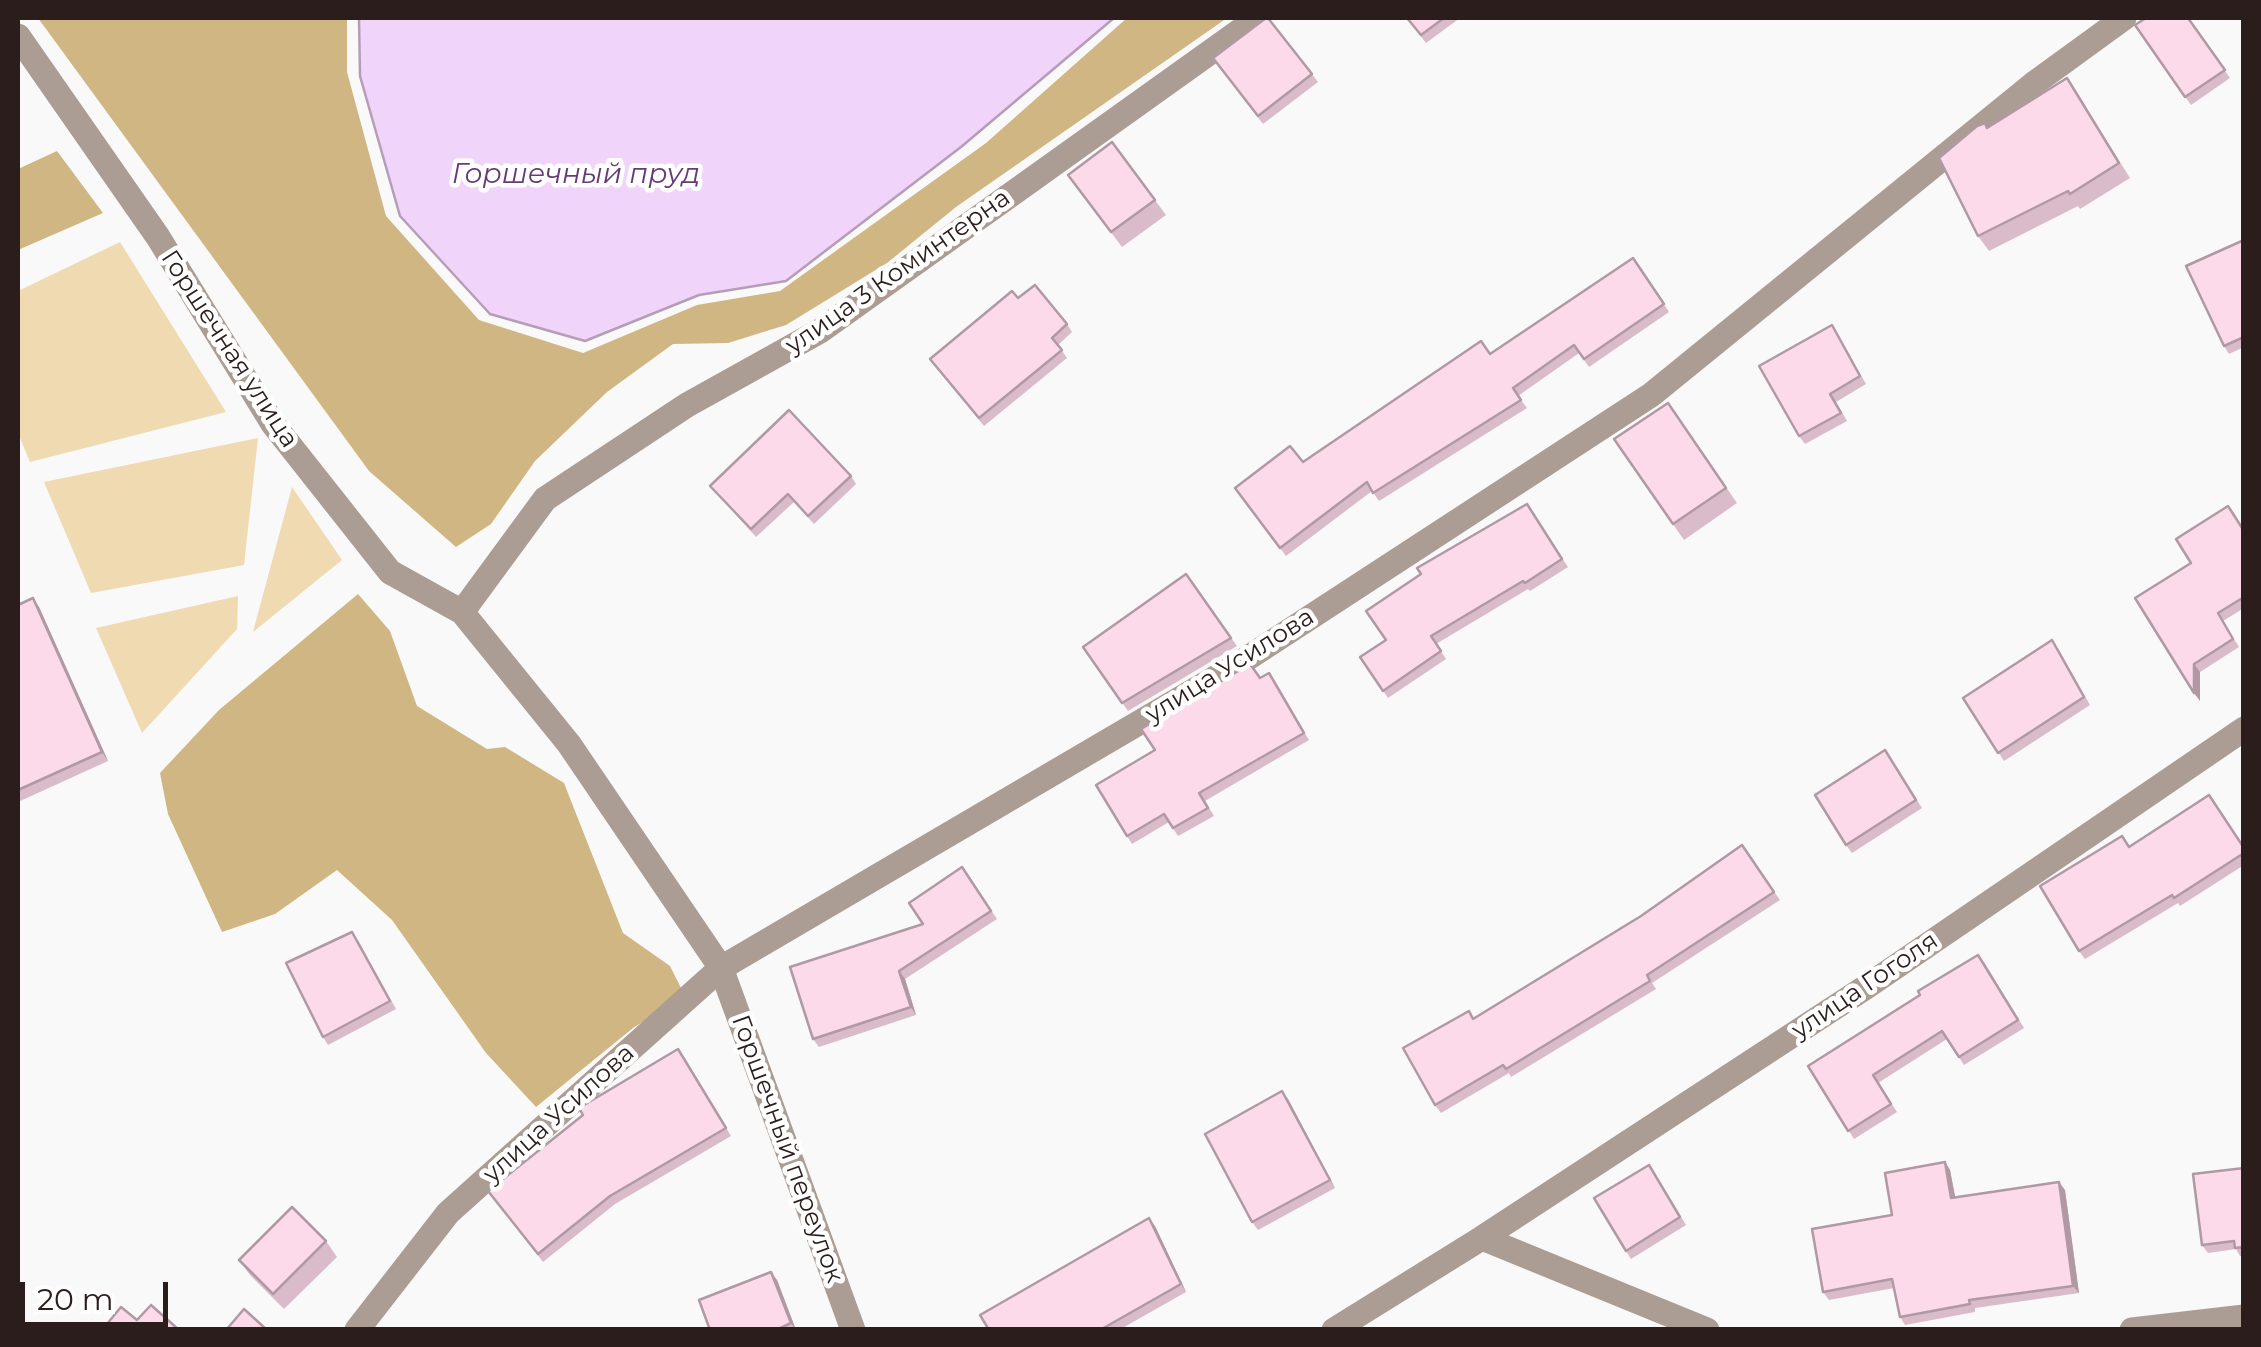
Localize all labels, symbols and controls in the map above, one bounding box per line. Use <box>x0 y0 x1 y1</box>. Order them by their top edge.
water label: Горшечный пруд <box>452 158 700 192</box>
street label: улица 3 Коминтерна <box>780 183 1016 361</box>
street label: Горшечная улица <box>154 245 304 453</box>
street label: улица Усилова <box>1140 602 1320 730</box>
street label: улица Гоголя <box>1786 926 1944 1046</box>
street label: Горшечный переулок <box>725 1011 849 1287</box>
street label: улица Усилова <box>477 1038 641 1190</box>
scale bar <box>25 1262 172 1324</box>
text: 20 m <box>37 1281 114 1318</box>

